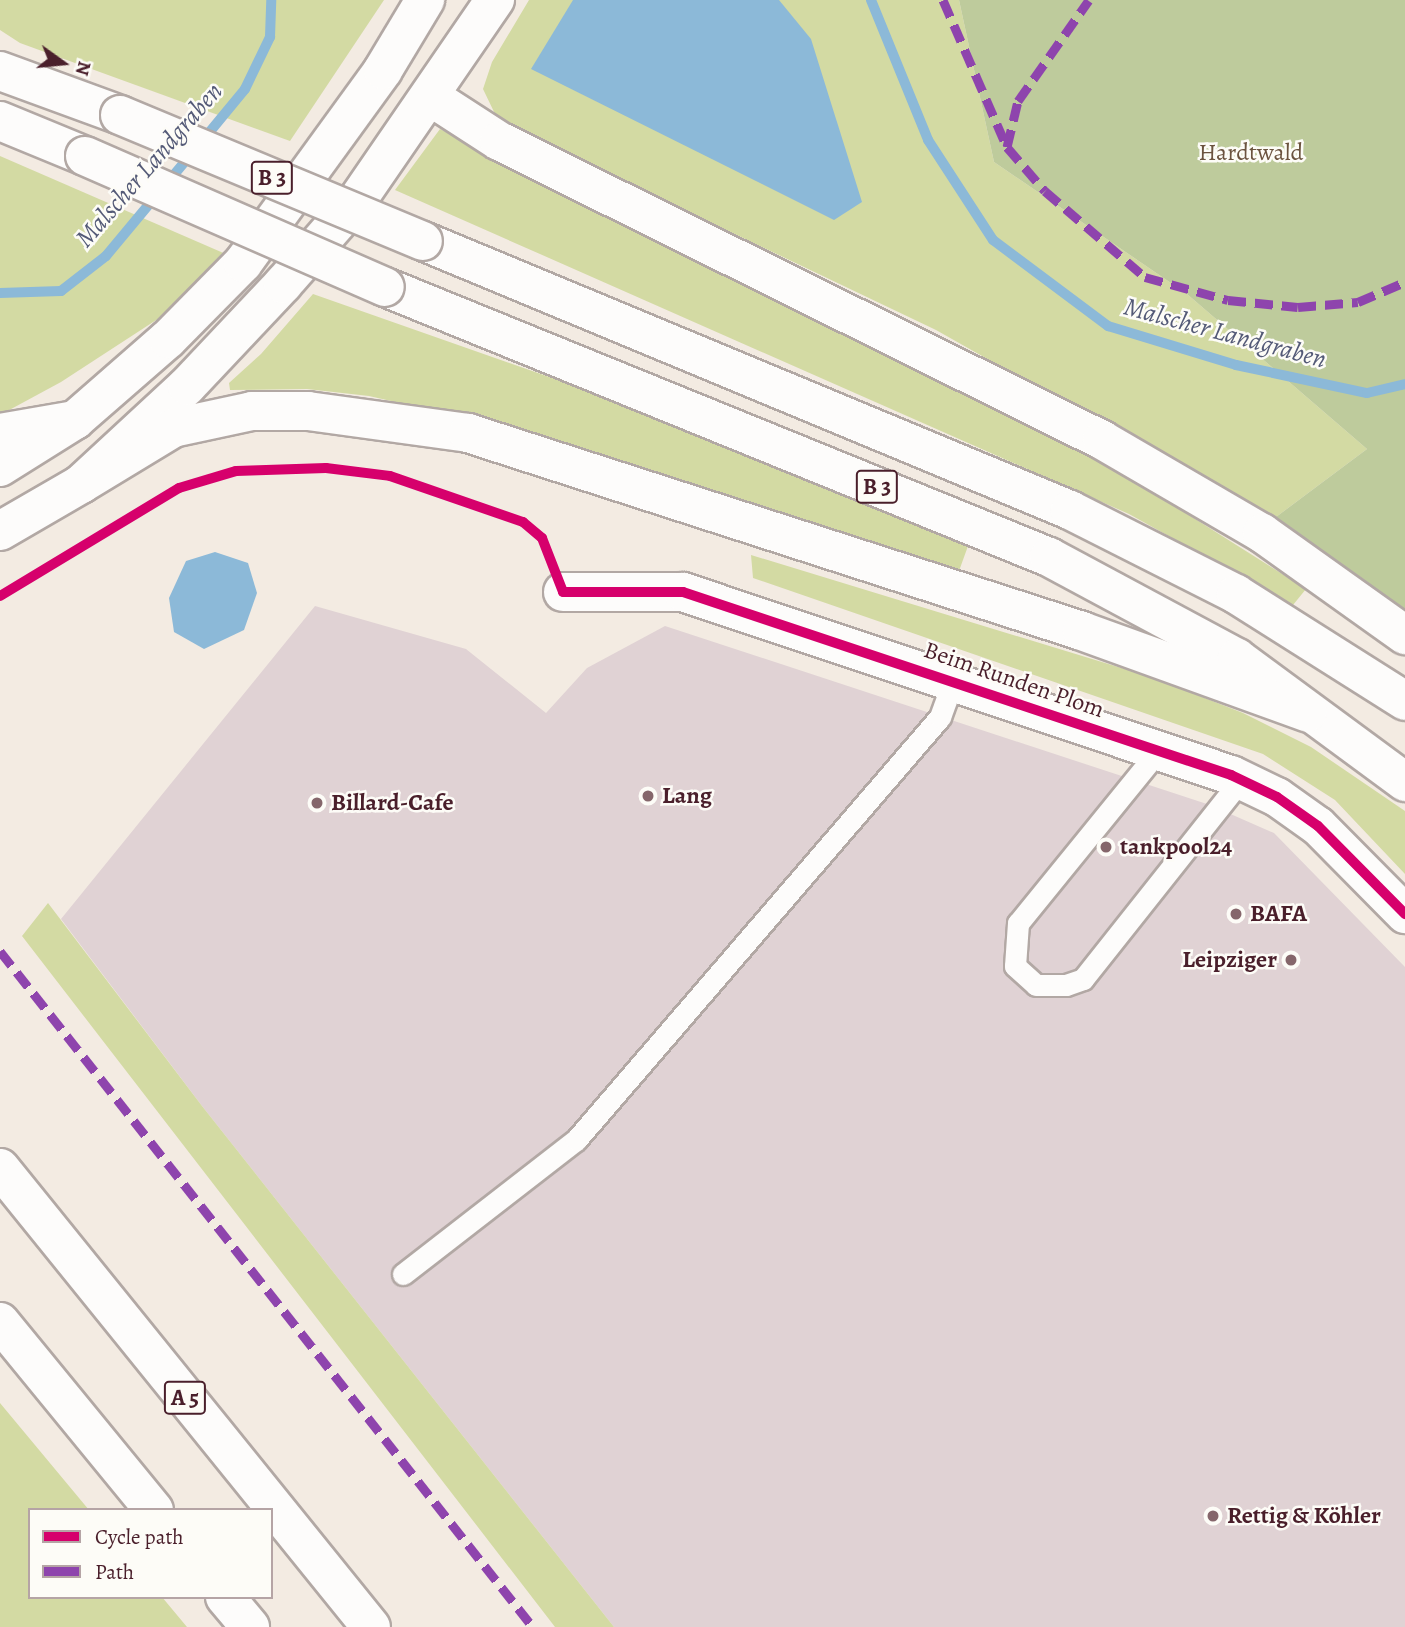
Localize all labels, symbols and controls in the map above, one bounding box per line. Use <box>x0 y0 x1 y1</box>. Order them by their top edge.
north arrow <box>28 28 98 98</box>
text: N <box>69 58 98 78</box>
water label: Malscher Landgraben <box>69 76 229 254</box>
park label: Hardtwald <box>1198 139 1304 167</box>
road number: B 3 <box>249 158 295 197</box>
water label: Malscher Landgraben <box>1120 291 1330 375</box>
road number: B 3 <box>854 467 900 506</box>
street label: Beim Runden Plom <box>920 636 1108 724</box>
place label: Lang <box>662 782 712 810</box>
marker: Lang <box>640 788 656 804</box>
place label: Billard-Cafe <box>331 789 454 817</box>
marker: Billard-Cafe <box>309 795 325 811</box>
place label: tankpool24 <box>1120 833 1232 861</box>
marker: tankpool24 <box>1098 839 1114 855</box>
place label: BAFA <box>1250 900 1307 928</box>
marker: BAFA <box>1228 906 1244 922</box>
place label: Leipziger <box>1182 946 1277 974</box>
marker: Leipziger <box>1283 952 1299 968</box>
road number: A 5 <box>162 1378 208 1418</box>
place label: Rettig & Köhler <box>1227 1502 1381 1530</box>
legend <box>28 1508 273 1599</box>
marker: Rettig & Köhler <box>1205 1508 1221 1524</box>
text: Cycle path <box>95 1523 184 1551</box>
text: Path <box>95 1558 134 1586</box>

